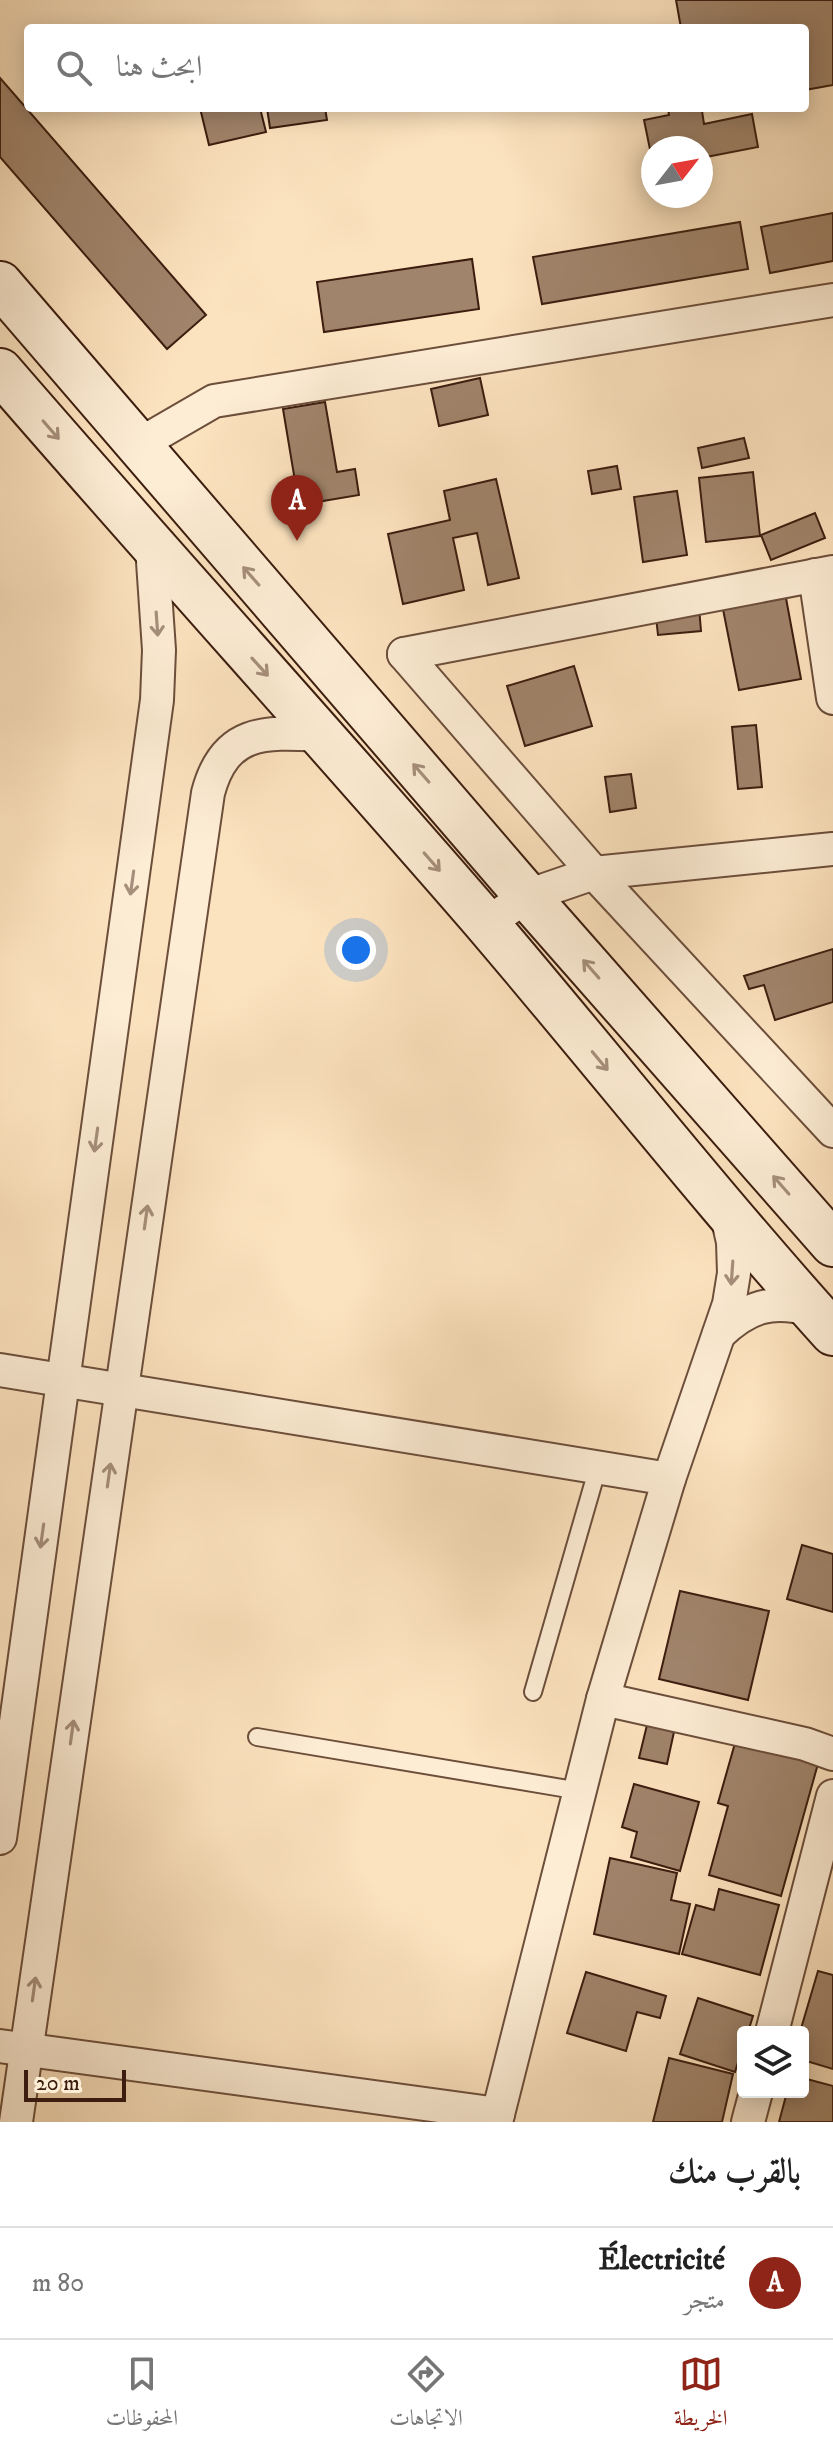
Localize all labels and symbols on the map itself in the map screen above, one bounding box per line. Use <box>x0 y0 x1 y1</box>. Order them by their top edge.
north arrow <box>641 136 713 208</box>
one-way arrow <box>42 420 60 440</box>
pin: A <box>271 475 323 541</box>
one-way arrow <box>242 566 260 586</box>
one-way arrow <box>150 610 165 637</box>
one-way arrow <box>251 657 269 677</box>
one-way arrow <box>412 763 430 783</box>
one-way arrow <box>423 852 441 872</box>
one-way arrow <box>124 869 139 895</box>
your location <box>336 930 376 970</box>
one-way arrow <box>582 959 600 979</box>
one-way arrow <box>591 1050 609 1070</box>
one-way arrow <box>88 1127 103 1152</box>
one-way arrow <box>773 1176 791 1196</box>
one-way arrow <box>139 1205 154 1231</box>
one-way arrow <box>724 1259 739 1286</box>
one-way arrow <box>102 1463 117 1488</box>
one-way arrow <box>34 1523 49 1549</box>
one-way arrow <box>65 1720 80 1745</box>
one-way arrow <box>27 1977 42 2002</box>
scale bar <box>24 2066 126 2102</box>

